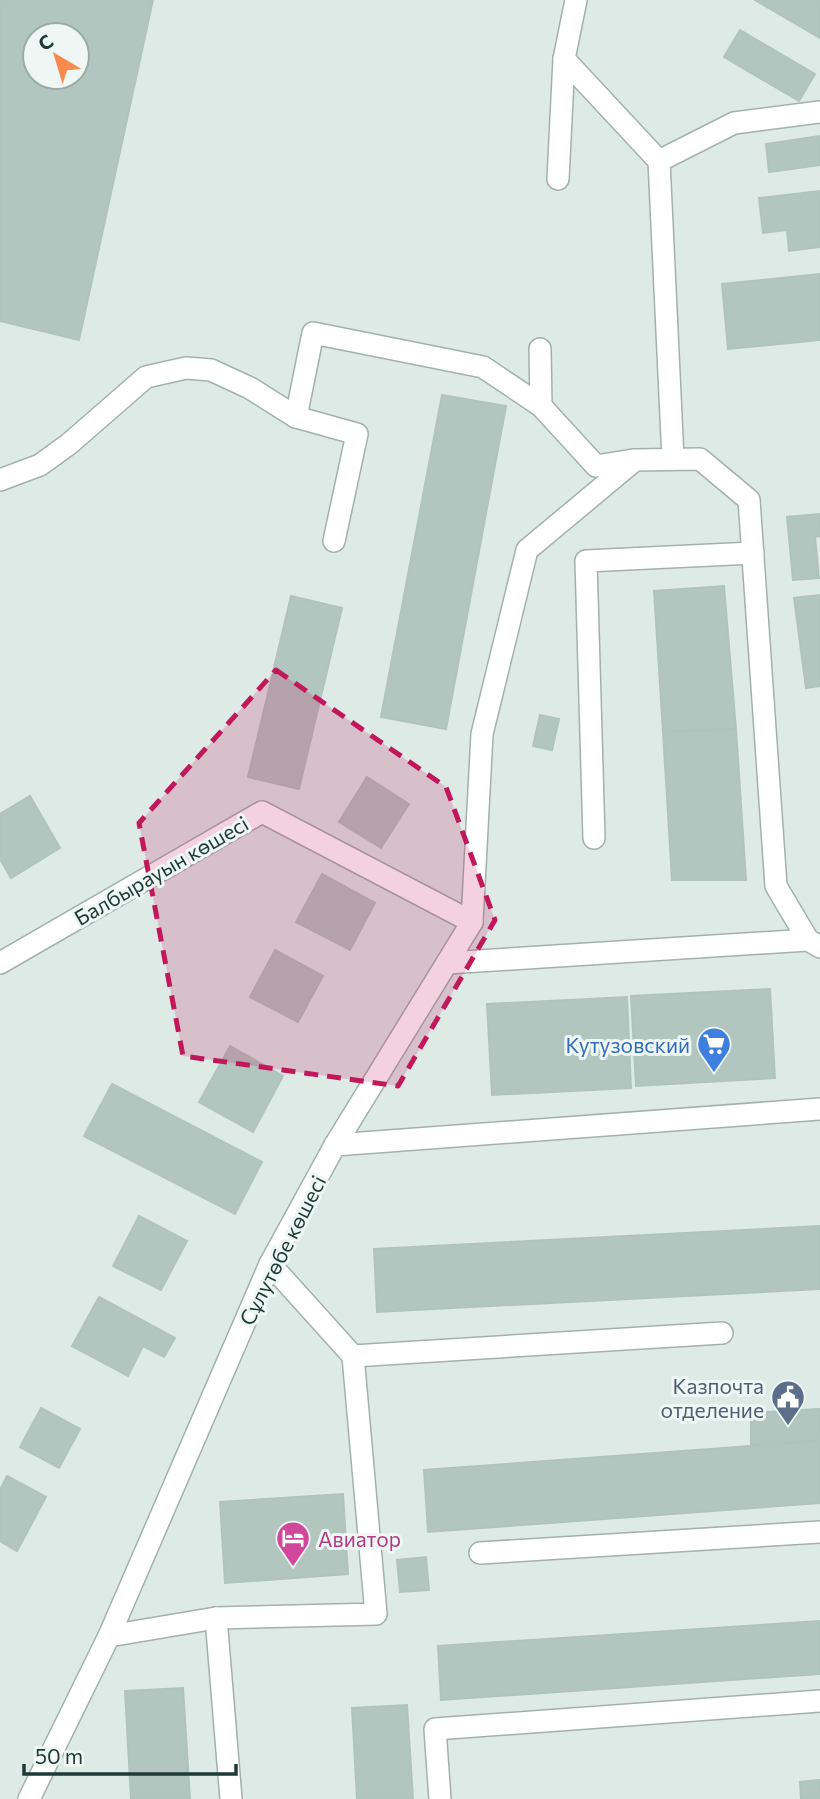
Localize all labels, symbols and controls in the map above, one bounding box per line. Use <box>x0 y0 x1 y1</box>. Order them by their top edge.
north arrow <box>21 21 91 91</box>
text: С <box>33 29 57 55</box>
street label: Балбырауын көшесі <box>70 810 252 930</box>
supermarket icon: Кутузовский <box>695 1025 733 1074</box>
place label: Кутузовский <box>565 1032 690 1057</box>
street label: Сұлутөбе көшесі <box>233 1171 331 1329</box>
place label: Казпочта отделение <box>661 1373 764 1422</box>
public building icon: Казпочта отделение <box>769 1378 807 1427</box>
hotel icon: Авиатор <box>274 1519 312 1568</box>
place label: Авиатор <box>318 1526 401 1551</box>
scale bar <box>24 1732 236 1776</box>
text: 50 m <box>35 1743 83 1768</box>

